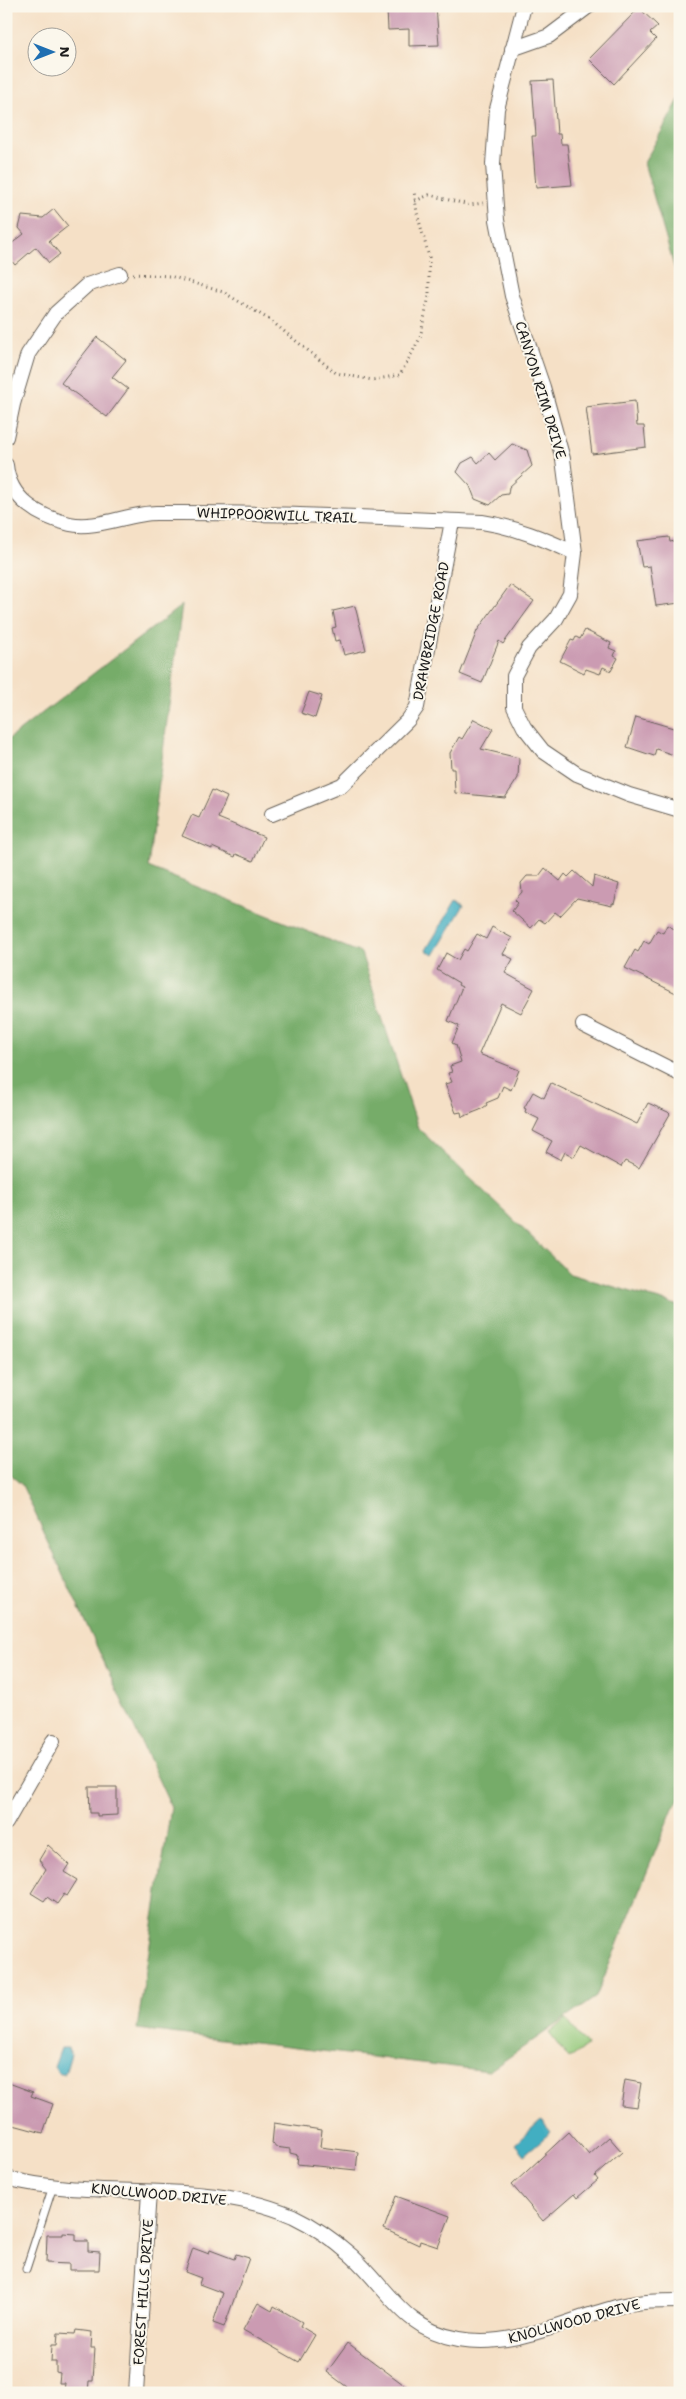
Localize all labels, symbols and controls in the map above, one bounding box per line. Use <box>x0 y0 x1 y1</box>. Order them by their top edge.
north arrow <box>28 28 78 78</box>
text: N <box>56 46 74 58</box>
street label: CANYON RIM DRIVE <box>511 319 571 461</box>
street label: WHIPPOORWILL TRAIL <box>196 503 358 527</box>
street label: DRAWBRIDGE ROAD <box>409 560 453 702</box>
street label: KNOLLWOOD DRIVE <box>91 2179 228 2209</box>
street label: FOREST HILLS DRIVE <box>129 2218 157 2366</box>
street label: KNOLLWOOD DRIVE <box>506 2295 642 2347</box>

